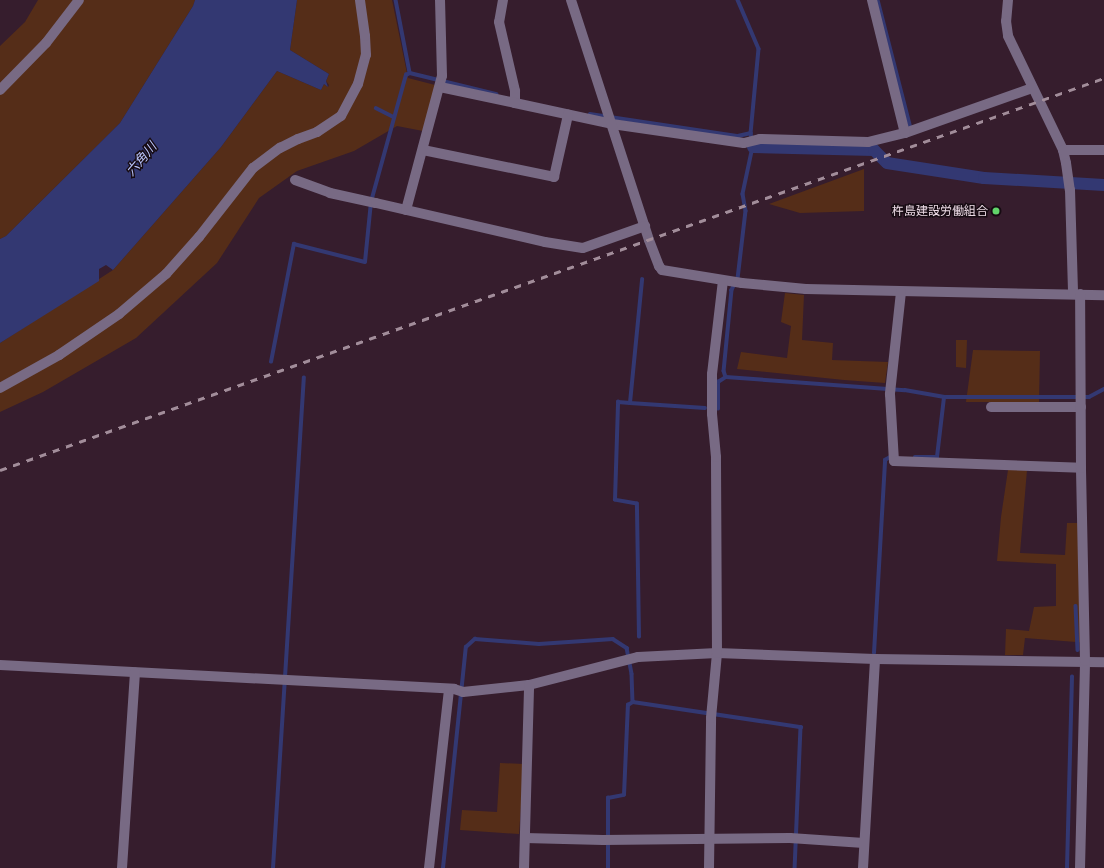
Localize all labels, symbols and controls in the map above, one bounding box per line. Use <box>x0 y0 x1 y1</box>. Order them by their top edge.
water label: 六角川 <box>122 139 160 179</box>
place label: 杵島建設労働組合 <box>892 204 988 218</box>
marker: 杵島建設労働組合 <box>991 206 1001 216</box>

